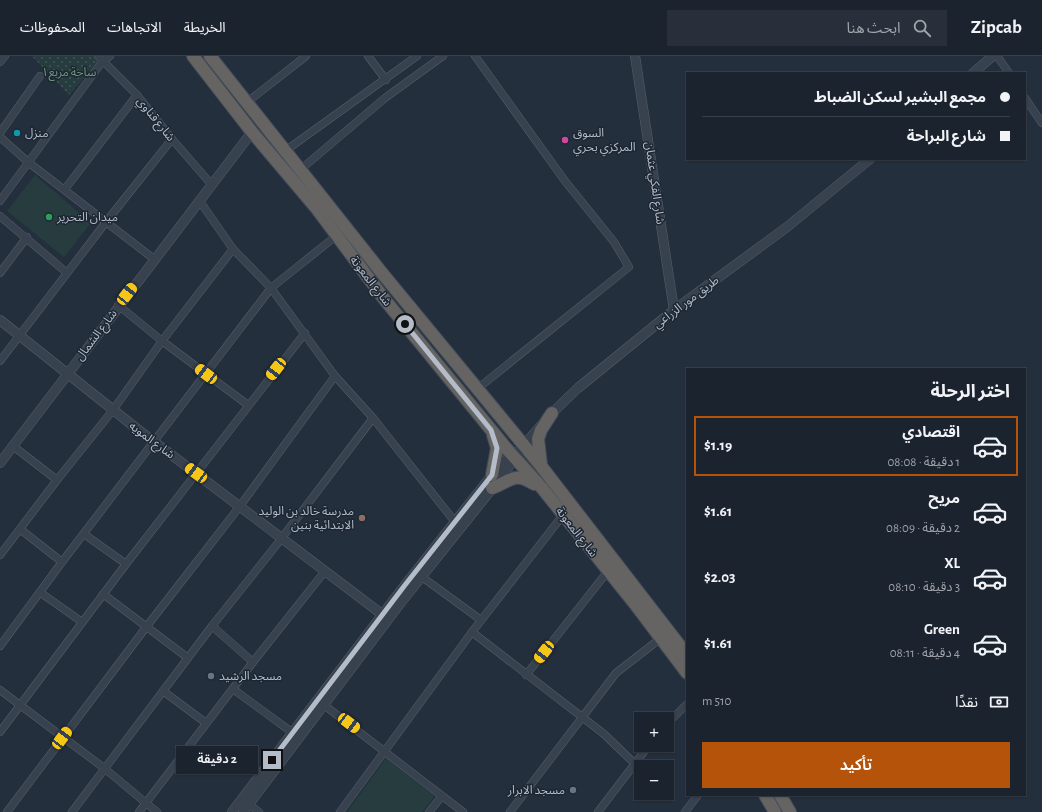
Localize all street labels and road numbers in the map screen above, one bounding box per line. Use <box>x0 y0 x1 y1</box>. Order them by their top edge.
street label: شارع قناوي <box>132 95 177 146</box>
street label: شارع الفكي عثمان <box>640 141 667 226</box>
street label: شارع المعونة <box>346 254 394 310</box>
street label: طريق مور الزراعي <box>651 274 723 333</box>
street label: شارع الشمال <box>73 307 121 365</box>
street label: شارع المويه <box>125 419 177 463</box>
street label: شارع المعونة <box>552 505 600 561</box>

